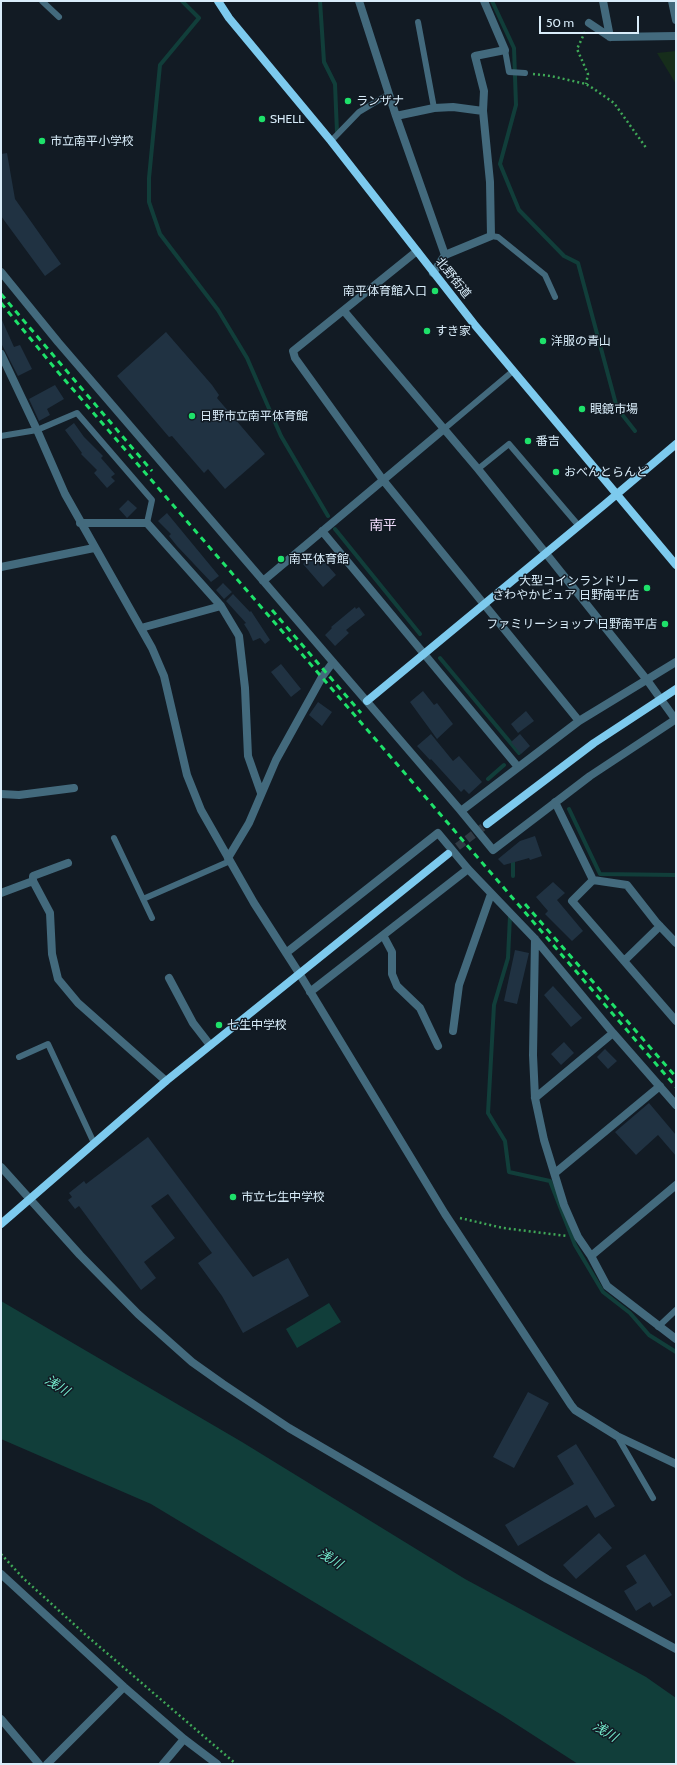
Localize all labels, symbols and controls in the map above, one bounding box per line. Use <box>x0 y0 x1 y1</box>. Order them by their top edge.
scale bar <box>541 8 641 34</box>
text: 50 m <box>546 15 574 30</box>
place label: ランザナ <box>356 94 404 108</box>
marker: ランザナ <box>343 96 353 106</box>
place label: SHELL <box>270 112 304 126</box>
marker: SHELL <box>257 114 267 124</box>
place label: 市立南平小学校 <box>50 134 134 148</box>
marker: 市立南平小学校 <box>37 136 47 146</box>
street label: 北野街道 <box>432 255 474 301</box>
place label: 南平体育館入口 <box>343 284 427 298</box>
marker: 南平体育館入口 <box>430 286 440 296</box>
place label: すき家 <box>435 324 471 338</box>
marker: すき家 <box>422 326 432 336</box>
place label: 洋服の青山 <box>551 334 611 348</box>
marker: 洋服の青山 <box>538 336 548 346</box>
place label: 眼鏡市場 <box>590 402 638 416</box>
marker: 眼鏡市場 <box>577 404 587 414</box>
place label: 日野市立南平体育館 <box>200 409 308 423</box>
marker: 日野市立南平体育館 <box>187 411 197 421</box>
place label: 番吉 <box>536 434 560 448</box>
marker: 番吉 <box>523 436 533 446</box>
place label: おべんとらんど <box>564 465 648 479</box>
marker: おべんとらんど <box>551 467 561 477</box>
district label: 南平 <box>369 518 397 534</box>
place label: 南平体育館 <box>289 552 349 566</box>
marker: 南平体育館 <box>276 554 286 564</box>
place label: 大型コインランドリー さわやかピュア 日野南平店 <box>492 574 639 602</box>
marker: 大型コインランドリー さわやかピュア 日野南平店 <box>642 583 652 593</box>
place label: ファミリーショップ 日野南平店 <box>486 617 657 631</box>
marker: ファミリーショップ 日野南平店 <box>660 619 670 629</box>
place label: 七生中学校 <box>227 1018 287 1032</box>
marker: 七生中学校 <box>214 1020 224 1030</box>
place label: 市立七生中学校 <box>241 1190 325 1204</box>
marker: 市立七生中学校 <box>228 1192 238 1202</box>
water label: 浅川 <box>42 1372 72 1400</box>
water label: 浅川 <box>315 1545 345 1573</box>
water label: 浅川 <box>590 1719 620 1745</box>

